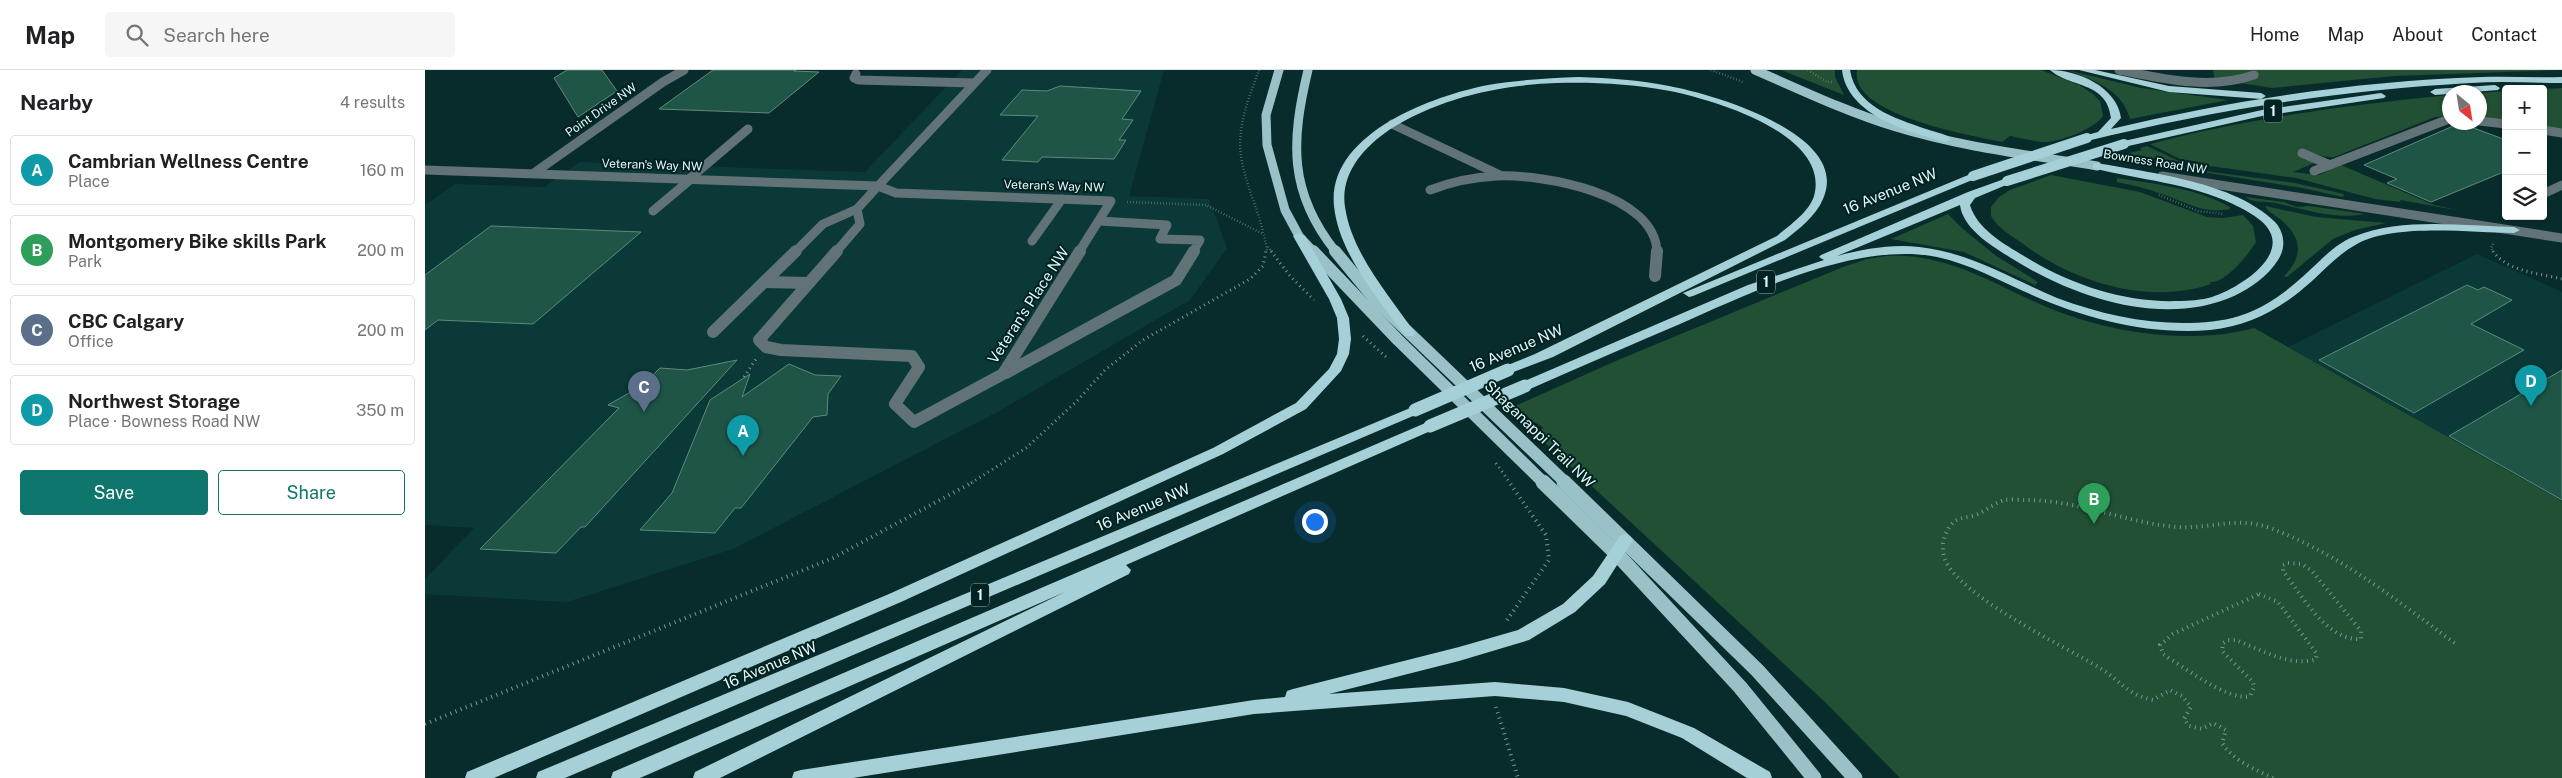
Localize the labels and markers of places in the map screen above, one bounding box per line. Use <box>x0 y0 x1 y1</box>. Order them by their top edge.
pin: D <box>2515 365 2547 406</box>
pin: C <box>628 371 660 412</box>
pin: A <box>727 415 759 456</box>
pin: B <box>2078 483 2110 524</box>

